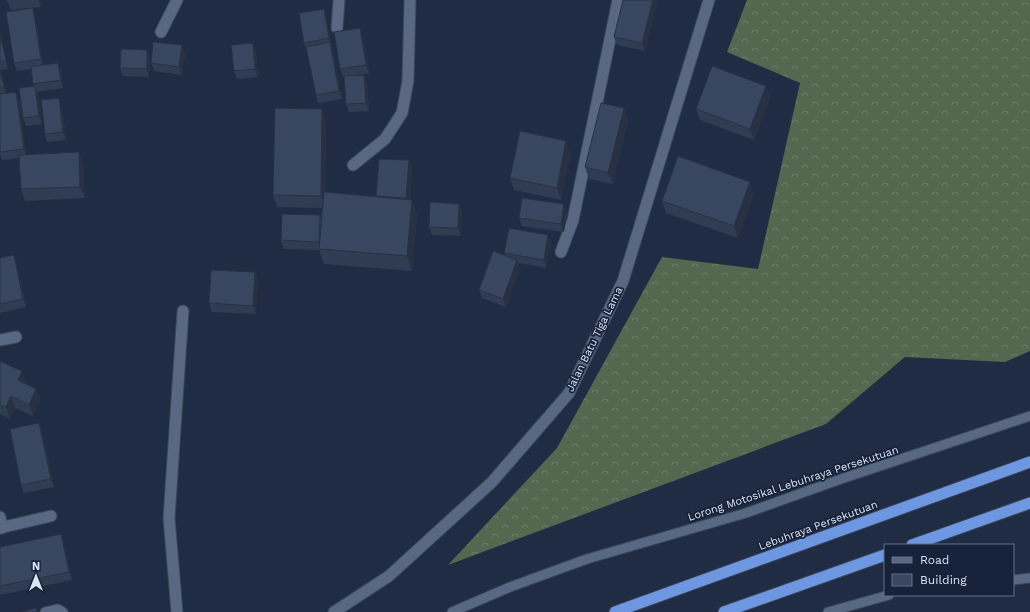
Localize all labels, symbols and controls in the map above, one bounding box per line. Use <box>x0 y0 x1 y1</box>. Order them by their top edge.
street label: Jalan Batu Tiga Lama <box>563 285 625 394</box>
street label: Lorong Motosikal Lebuhraya Persekutuan <box>686 443 900 524</box>
street label: Lebuhraya Persekutuan <box>757 498 879 553</box>
legend <box>884 544 1014 596</box>
text: Road <box>920 553 949 567</box>
north arrow <box>16 556 56 596</box>
text: N <box>32 560 40 573</box>
text: Building <box>920 573 967 587</box>

